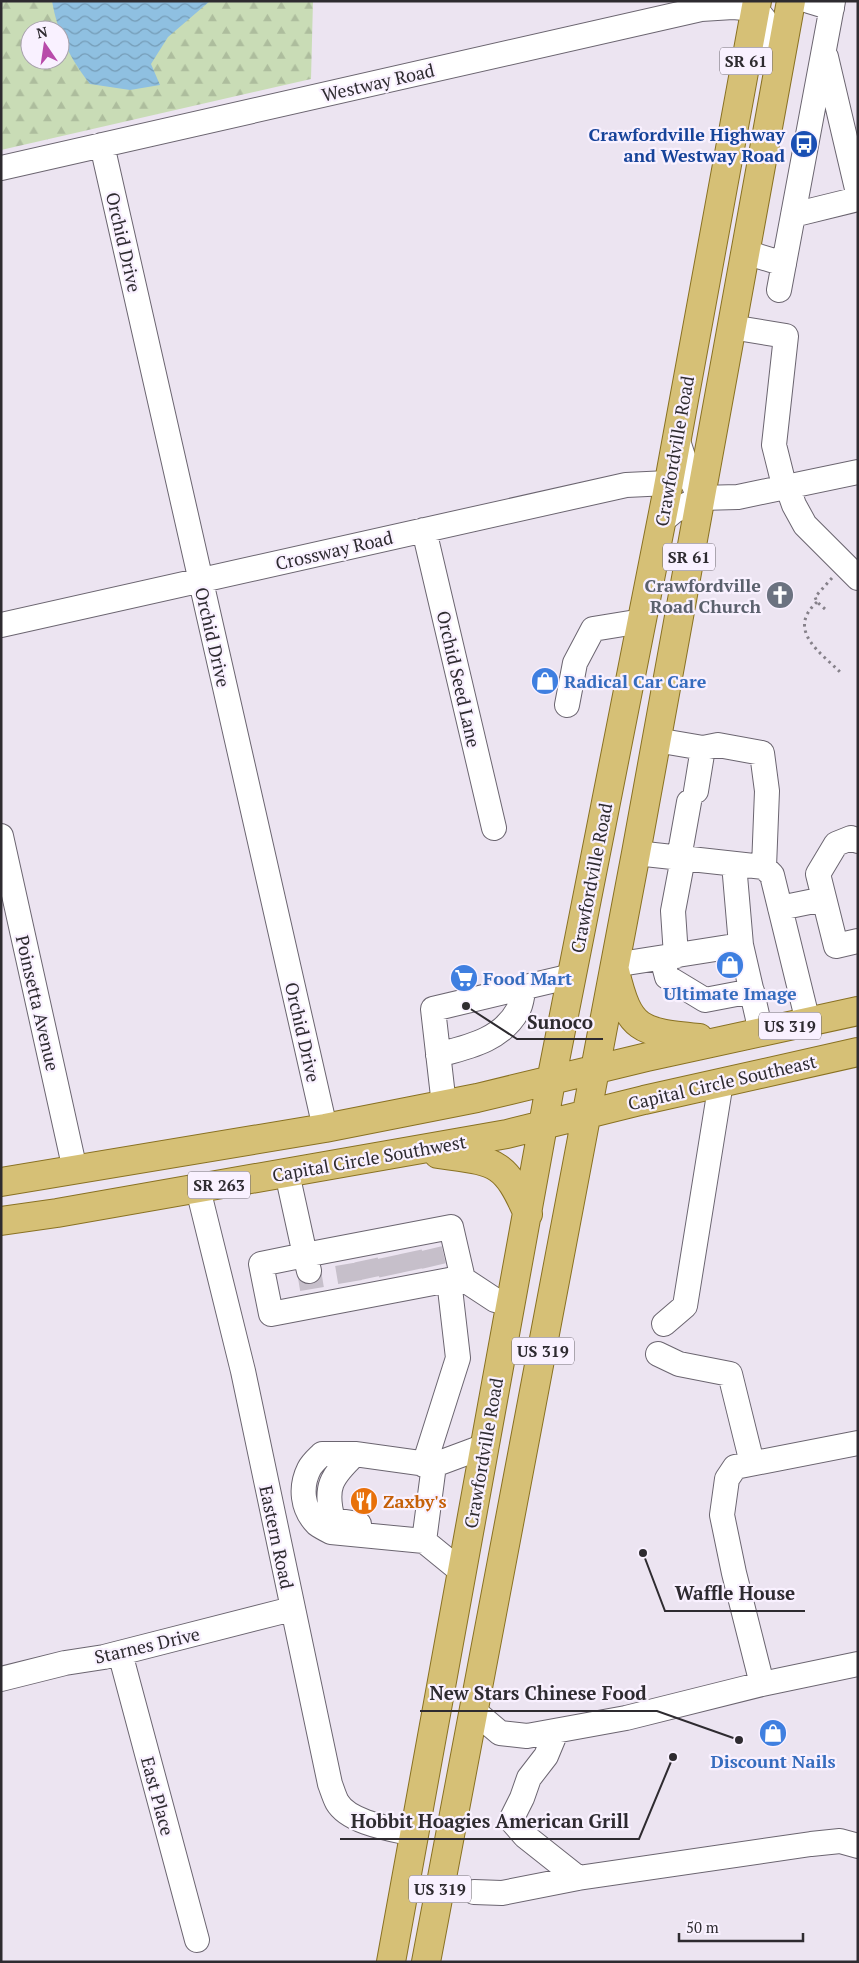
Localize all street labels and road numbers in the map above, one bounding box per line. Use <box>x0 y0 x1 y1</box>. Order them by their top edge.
road number: SR 61 <box>720 48 772 74</box>
street label: Westway Road <box>319 57 437 107</box>
street label: Orchid Drive <box>101 190 147 294</box>
street label: Crawfordville Road <box>649 374 699 528</box>
street label: Crossway Road <box>273 525 395 575</box>
road number: SR 61 <box>663 544 715 570</box>
street label: Orchid Drive <box>190 585 236 689</box>
street label: Orchid Seed Lane <box>432 608 486 750</box>
street label: Crawfordville Road <box>565 801 617 955</box>
street label: Poinsetta Avenue <box>11 933 65 1073</box>
street label: Orchid Drive <box>280 980 326 1084</box>
road number: US 319 <box>759 1012 821 1040</box>
street label: Capital Circle Southeast <box>625 1049 819 1115</box>
street label: Capital Circle Southwest <box>270 1129 468 1187</box>
road number: SR 263 <box>188 1172 250 1198</box>
road number: US 319 <box>512 1338 574 1364</box>
street label: Crawfordville Road <box>458 1376 508 1530</box>
street label: Eastern Road <box>254 1483 300 1591</box>
street label: Starnes Drive <box>92 1621 202 1669</box>
street label: East Place <box>136 1754 180 1838</box>
road number: US 319 <box>409 1876 471 1902</box>

